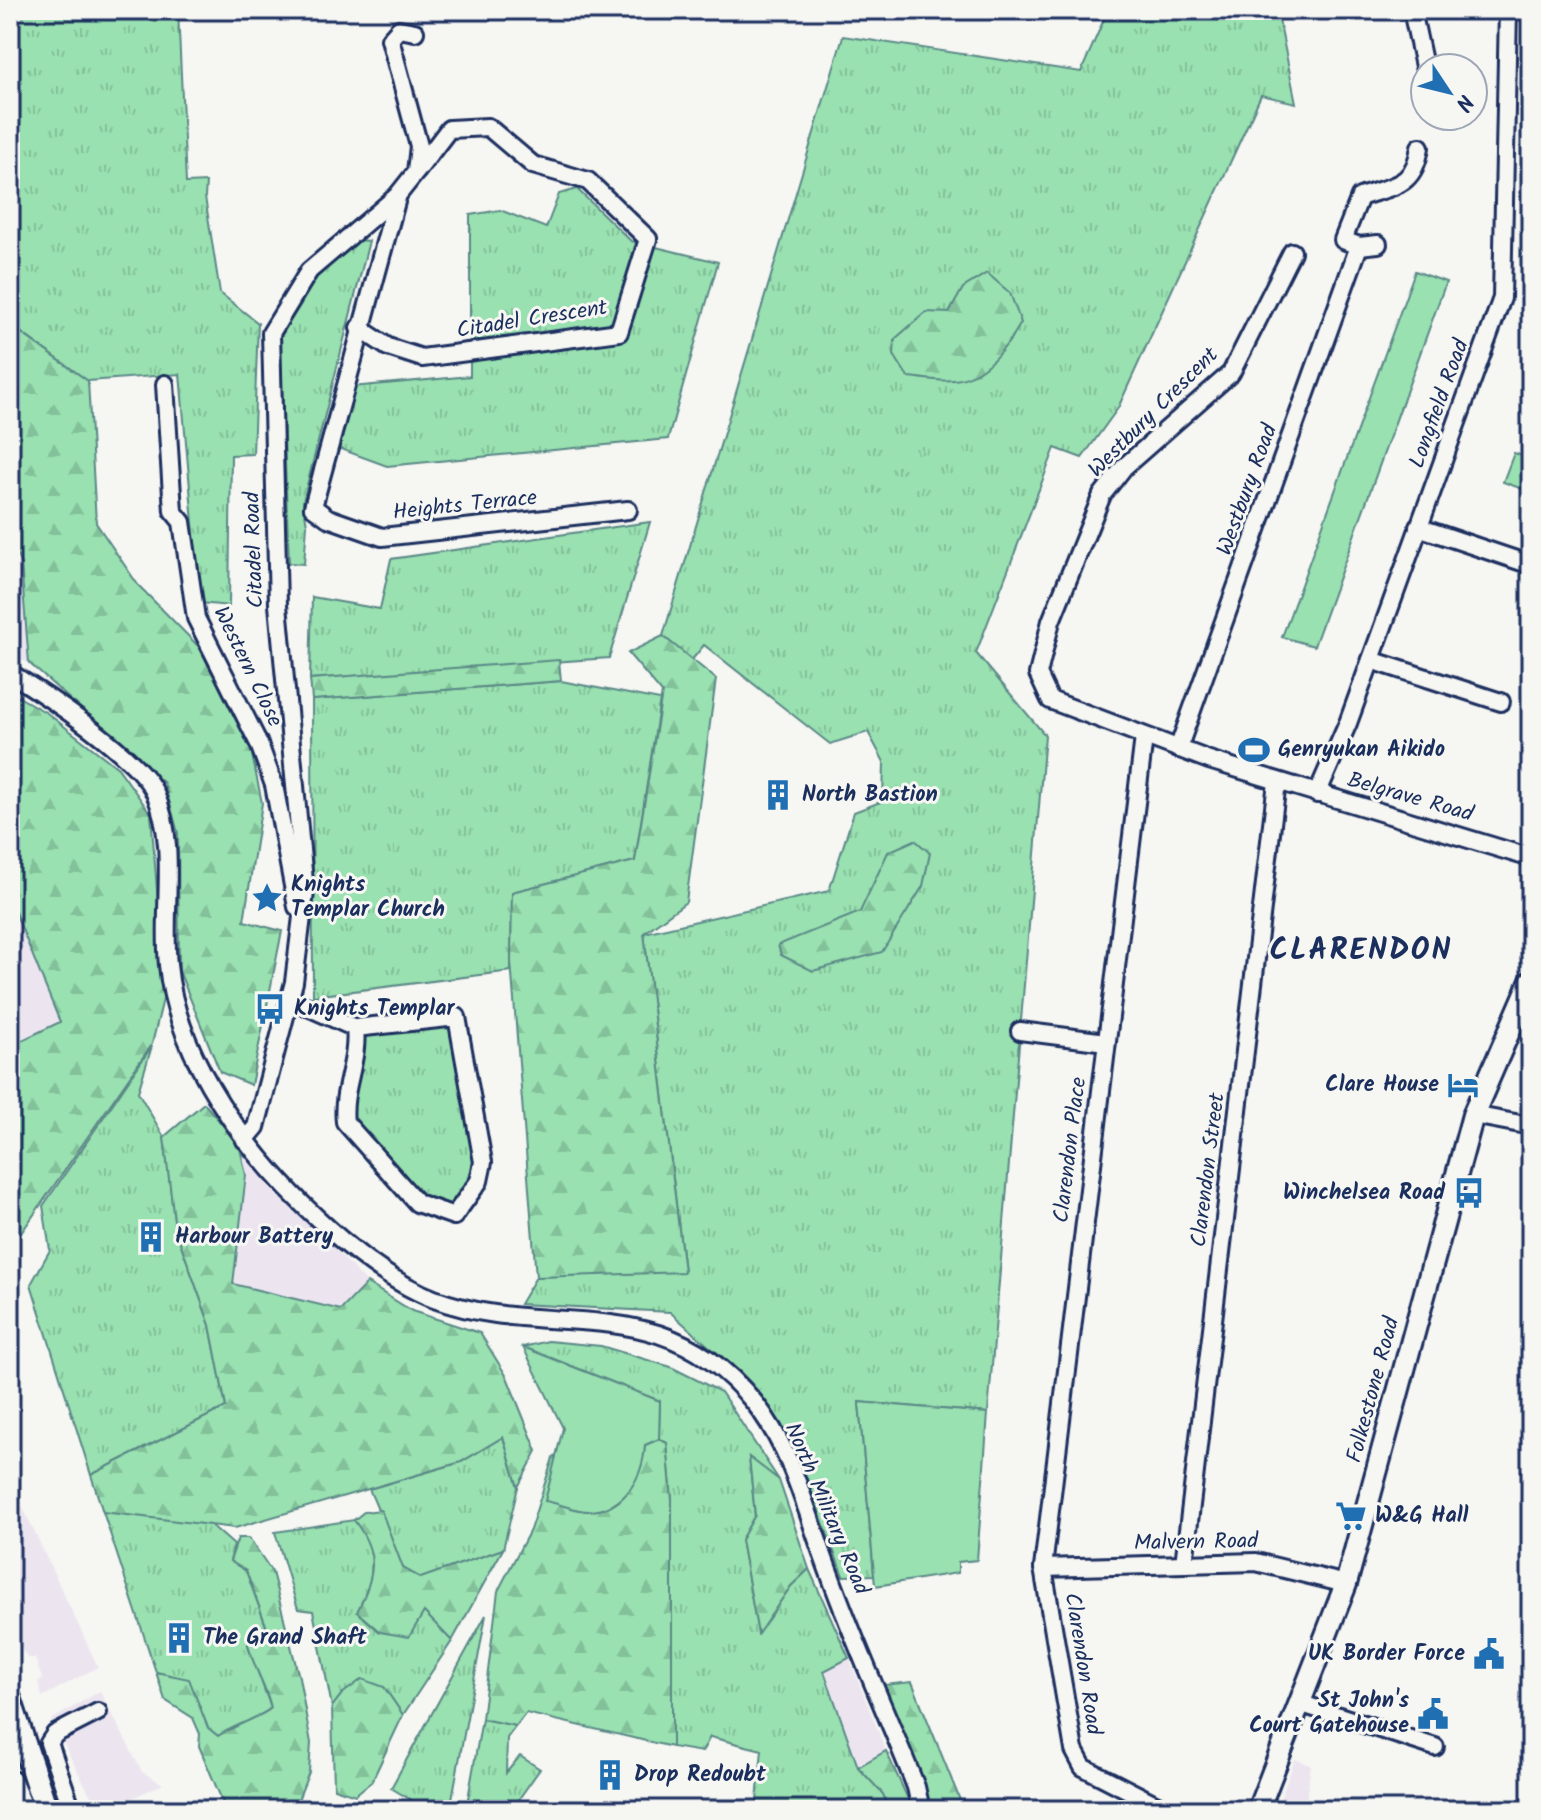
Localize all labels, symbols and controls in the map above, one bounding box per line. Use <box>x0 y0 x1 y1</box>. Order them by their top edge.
north arrow <box>1409 52 1489 132</box>
text: N <box>1445 86 1482 118</box>
street label: Citadel Crescent <box>454 291 610 349</box>
street label: Longfield Road <box>1400 334 1480 473</box>
street label: Westbury Crescent <box>1080 339 1228 487</box>
street label: Westbury Road <box>1208 418 1288 561</box>
street label: Heights Terrace <box>391 481 539 531</box>
street label: Citadel Road <box>235 490 275 609</box>
street label: Western Close <box>203 601 291 733</box>
sports icon: Genryukan Aikido <box>1237 733 1271 767</box>
place label: Genryukan Aikido <box>1278 733 1445 768</box>
street label: Belgrave Road <box>1343 763 1478 833</box>
building icon: North Bastion <box>761 778 795 812</box>
place label: North Bastion <box>802 778 938 813</box>
place label: Knights Templar Church <box>291 868 445 928</box>
place icon: Knights Templar Church <box>250 881 284 915</box>
district label: CLARENDON <box>1270 927 1452 975</box>
bus stop icon: Knights Templar <box>253 992 287 1026</box>
place label: Knights Templar <box>294 992 455 1027</box>
place label: Clare House <box>1325 1068 1439 1103</box>
hotel icon: Clare House <box>1446 1068 1480 1102</box>
street label: Clarendon Place <box>1045 1075 1097 1225</box>
street label: Clarendon Street <box>1182 1090 1236 1249</box>
place label: Winchelsea Road <box>1283 1176 1446 1211</box>
bus stop icon: Winchelsea Road <box>1452 1176 1486 1210</box>
building icon: Harbour Battery <box>134 1220 168 1254</box>
place label: Harbour Battery <box>175 1220 334 1255</box>
street label: Folkestone Road <box>1338 1312 1411 1467</box>
street label: North Military Road <box>774 1418 878 1601</box>
supermarket icon: W&G Hall <box>1334 1499 1368 1533</box>
place label: W&G Hall <box>1375 1499 1469 1534</box>
street label: Malvern Road <box>1134 1524 1259 1562</box>
street label: Clarendon Road <box>1053 1590 1111 1739</box>
building icon: The Grand Shaft <box>162 1621 196 1655</box>
place label: The Grand Shaft <box>203 1621 368 1656</box>
place label: UK Border Force <box>1308 1637 1465 1672</box>
public building icon: UK Border Force <box>1472 1637 1506 1671</box>
place label: St John's Court Gatehouse <box>1249 1684 1410 1744</box>
public building icon: St John's Court Gatehouse <box>1416 1697 1450 1731</box>
building icon: Drop Redoubt <box>593 1758 627 1792</box>
place label: Drop Redoubt <box>634 1758 767 1793</box>

